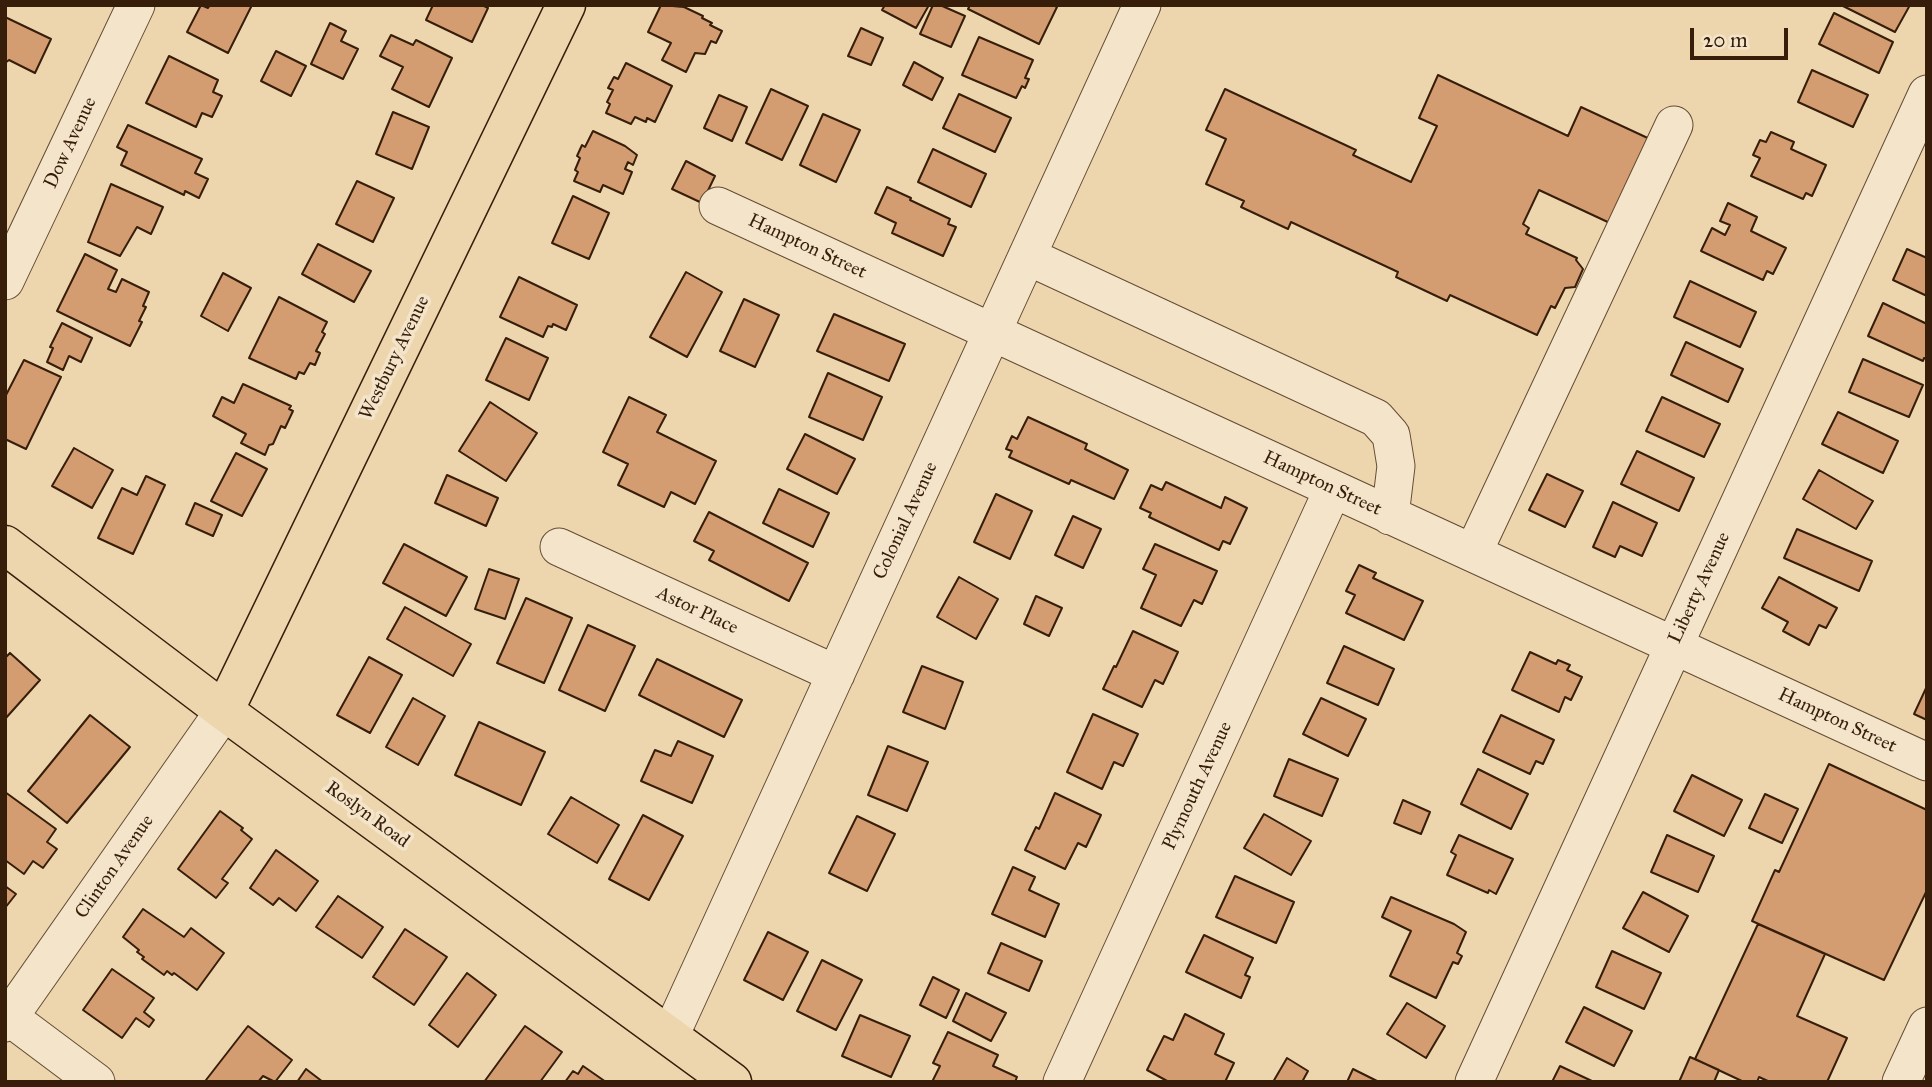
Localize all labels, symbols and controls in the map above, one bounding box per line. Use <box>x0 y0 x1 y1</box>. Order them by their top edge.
scale bar <box>1694 14 1792 58</box>
text: 20 m <box>1703 27 1748 53</box>
street label: Dow Avenue <box>40 94 102 192</box>
street label: Hampton Street <box>744 210 870 284</box>
street label: Westbury Avenue <box>355 292 435 424</box>
street label: Hampton Street <box>1259 447 1385 521</box>
street label: Colonial Avenue <box>869 459 943 583</box>
street label: Liberty Avenue <box>1664 529 1736 647</box>
street label: Astor Place <box>653 582 741 640</box>
street label: Hampton Street <box>1774 684 1900 758</box>
street label: Plymouth Avenue <box>1158 718 1238 854</box>
street label: Roslyn Road <box>320 777 414 853</box>
street label: Clinton Avenue <box>71 811 159 923</box>

